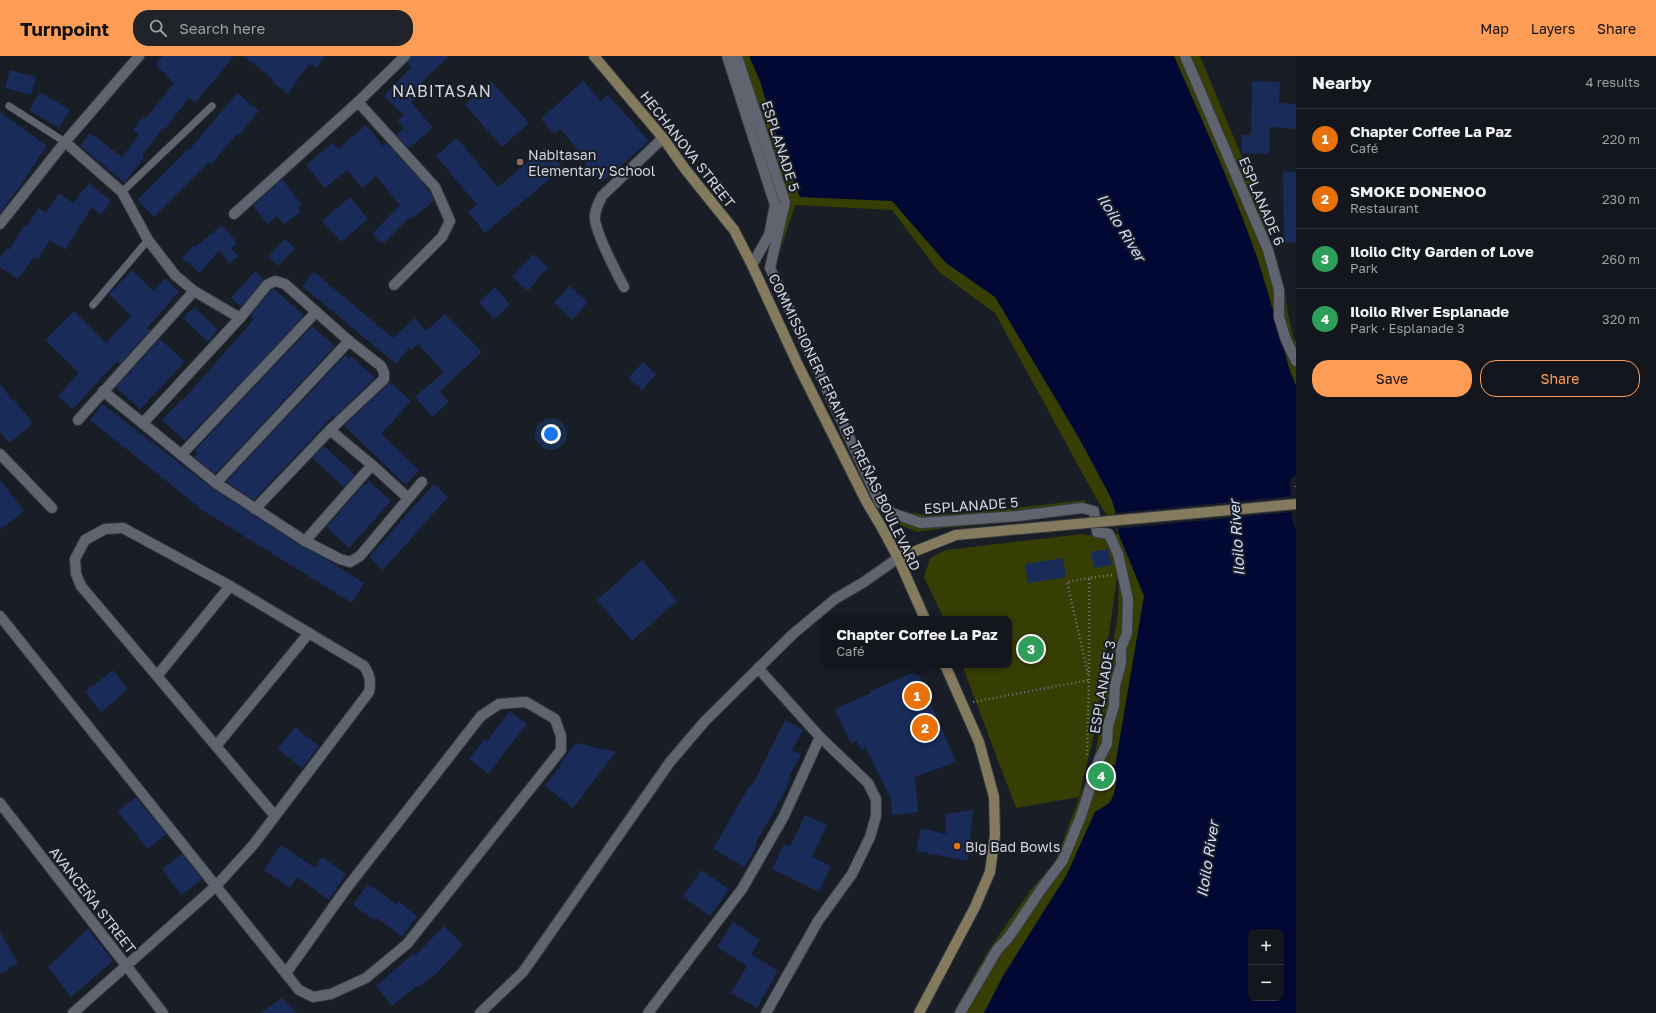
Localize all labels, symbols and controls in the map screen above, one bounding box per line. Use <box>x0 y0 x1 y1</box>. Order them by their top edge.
search box <box>133 10 413 46</box>
text: Turnpoint <box>20 17 109 40</box>
icon: search <box>147 17 169 39</box>
text: Search here <box>179 19 265 37</box>
text: Map <box>1480 20 1509 37</box>
text: Layers <box>1531 20 1575 37</box>
text: Share <box>1597 20 1636 37</box>
text: Nearby <box>1312 72 1372 93</box>
text: 4 results <box>1586 74 1640 90</box>
district label: NABITASAN <box>392 81 492 101</box>
street label: HECHANOVA STREET <box>637 87 739 211</box>
street label: ESPLANADE 5 <box>758 98 804 194</box>
text: Chapter Coffee La Paz <box>1350 122 1512 140</box>
text: 1 <box>1322 131 1328 147</box>
text: 220 m <box>1602 131 1640 147</box>
text: Café <box>1350 140 1378 156</box>
place label: Nabitasan Elementary School <box>528 146 655 179</box>
street label: ESPLANADE 6 <box>1236 154 1288 248</box>
marker: Nabitasan Elementary School <box>515 157 525 167</box>
text: SMOKE DONENOO <box>1350 182 1486 200</box>
water label: Iloilo River <box>1094 190 1151 266</box>
text: 2 <box>1321 191 1329 207</box>
text: 230 m <box>1602 191 1640 207</box>
text: Restaurant <box>1350 200 1419 216</box>
text: Iloilo City Garden of Love <box>1350 242 1534 260</box>
text: 3 <box>1321 251 1329 267</box>
text: 260 m <box>1602 251 1640 267</box>
text: Park <box>1350 260 1378 276</box>
street label: COMMISSIONER EFRAIM B. TREÑAS BOULEVARD <box>765 271 925 573</box>
text: Iloilo River Esplanade <box>1350 302 1509 320</box>
text: 4 <box>1321 311 1329 327</box>
text: 320 m <box>1602 311 1640 327</box>
text: Park · Esplanade 3 <box>1350 320 1465 336</box>
button: Save <box>1312 360 1472 397</box>
button: Share <box>1480 360 1640 397</box>
your location <box>541 424 561 444</box>
street label: ESPLANADE 5 <box>923 493 1019 517</box>
water label: Iloilo River <box>1224 497 1248 577</box>
popup <box>822 616 1012 668</box>
text: Chapter Coffee La Paz <box>836 625 998 643</box>
pin: 3 <box>1018 634 1044 664</box>
street label: ESPLANADE 3 <box>1085 639 1119 735</box>
text: Café <box>836 643 865 659</box>
pin: 1 <box>904 681 930 711</box>
pin: 2 <box>912 713 938 743</box>
pin: 4 <box>1088 761 1114 791</box>
water label: Iloilo River <box>1192 818 1222 898</box>
place label: Big Bad Bowls <box>965 838 1061 855</box>
marker: Big Bad Bowls <box>952 841 962 851</box>
street label: AVANCEÑA STREET <box>46 843 140 957</box>
map controls <box>1248 929 1284 1001</box>
button: + <box>1248 929 1284 965</box>
button: − <box>1248 965 1284 1001</box>

